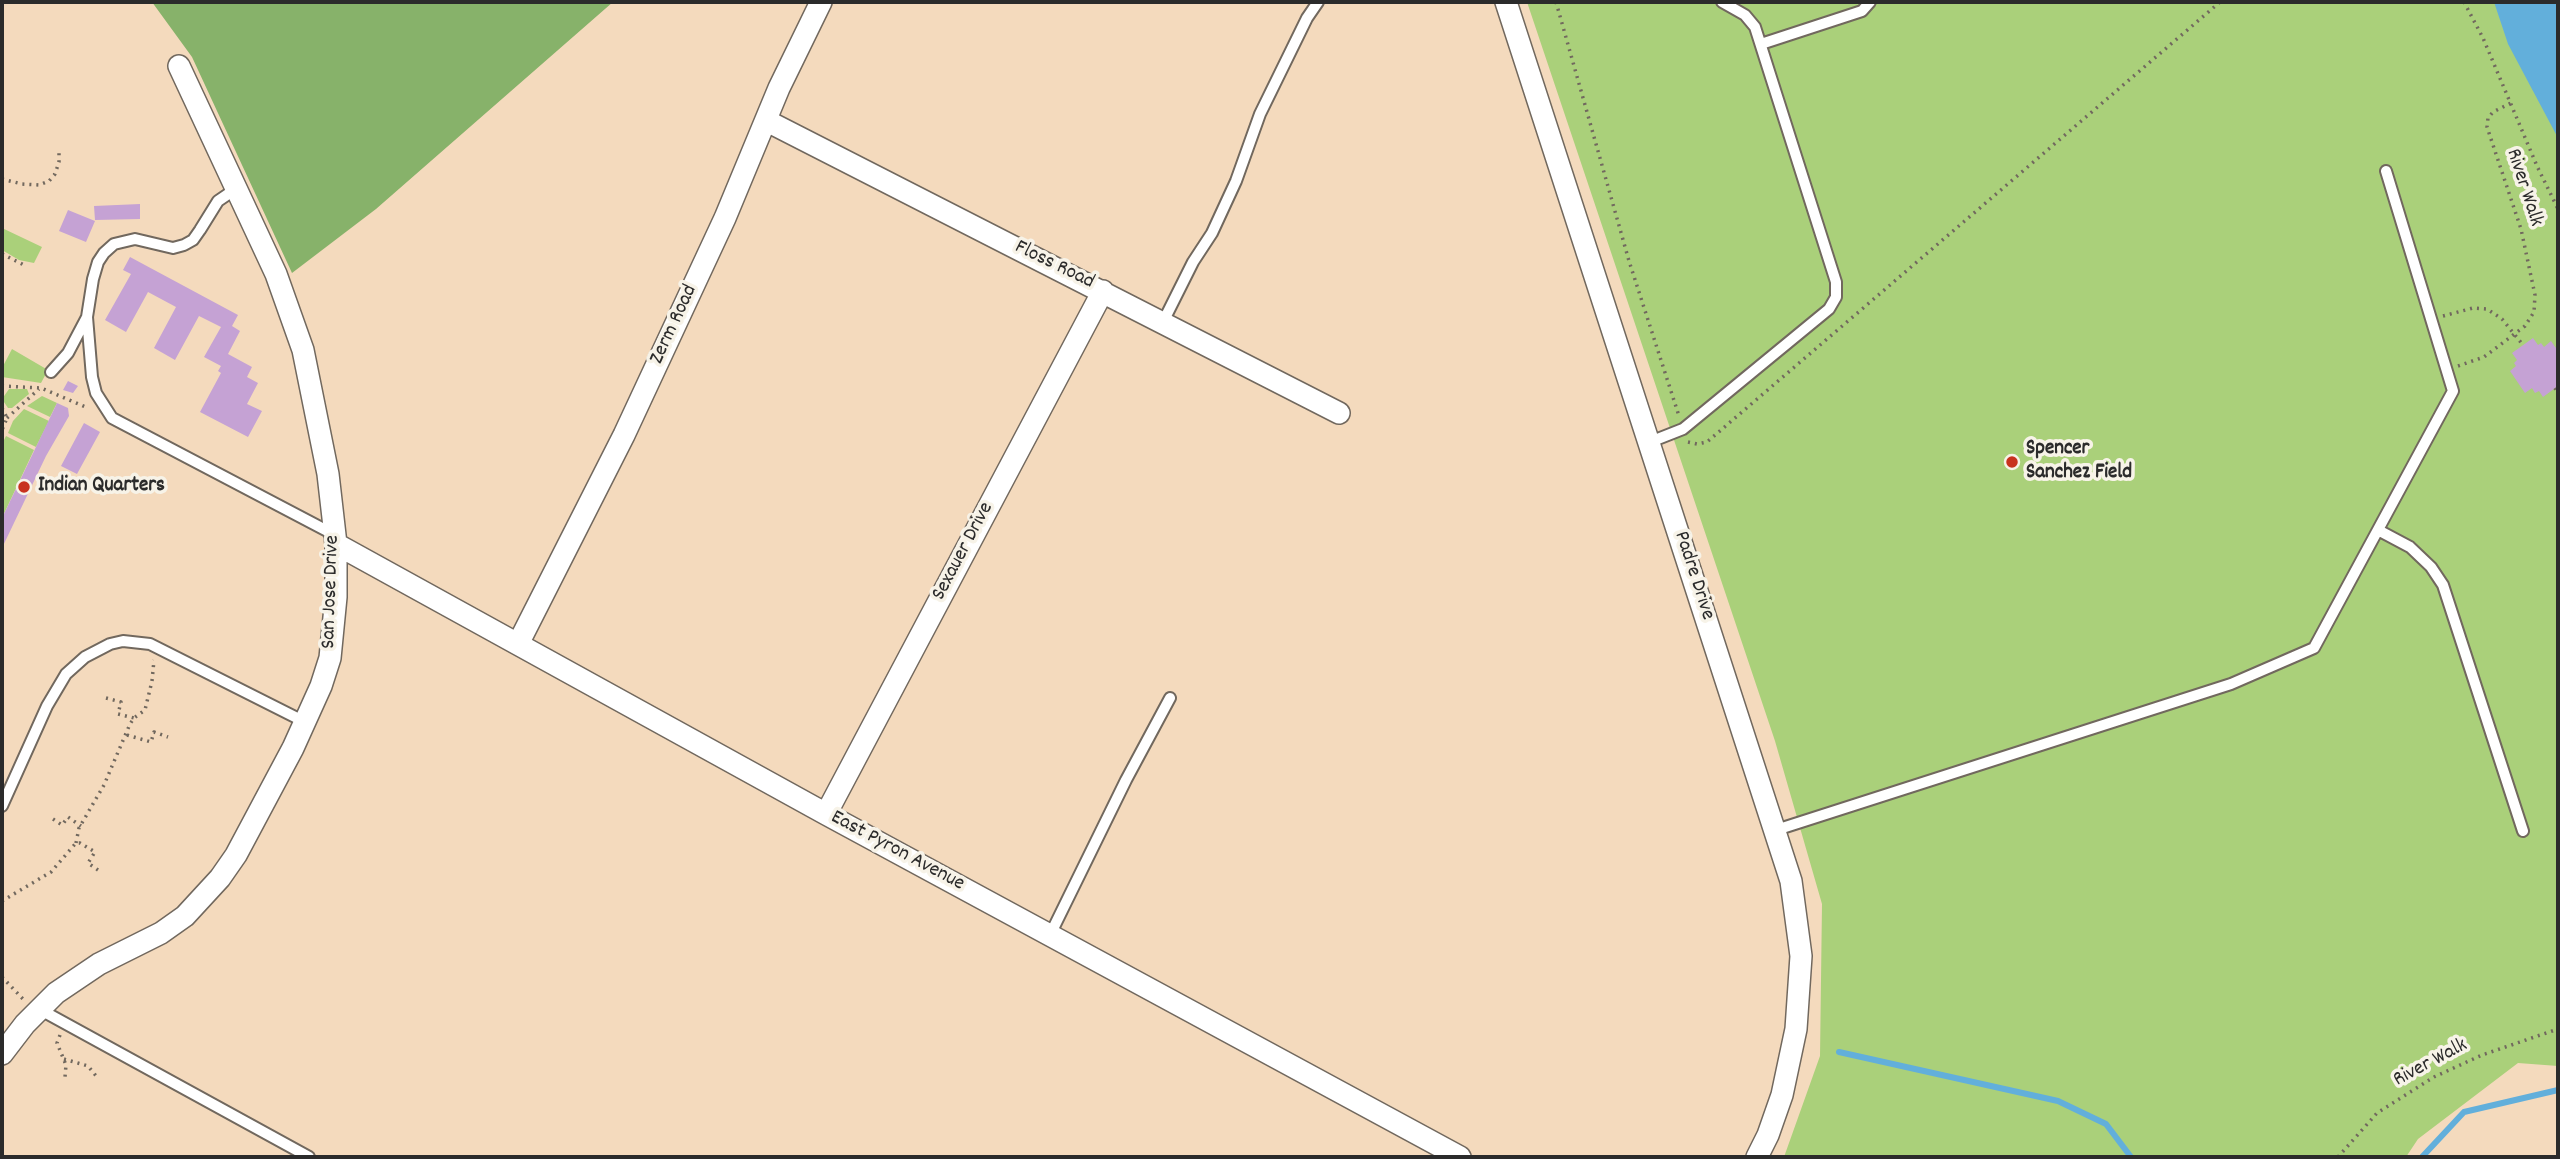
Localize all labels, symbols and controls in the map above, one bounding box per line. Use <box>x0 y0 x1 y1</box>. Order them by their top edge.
street label: River Walk <box>2499 146 2547 230</box>
street label: Floss Road <box>1010 236 1098 296</box>
street label: Zerm Road <box>646 281 704 369</box>
place label: Spencer Sanchez Field <box>2026 437 2132 487</box>
marker: Spencer Sanchez Field <box>2004 454 2020 470</box>
place label: Indian Quarters <box>38 474 165 500</box>
marker: Indian Quarters <box>16 479 32 495</box>
street label: Sexauer Drive <box>928 499 1000 605</box>
street label: Padre Drive <box>1667 529 1719 623</box>
street label: San Jose Drive <box>317 535 347 649</box>
street label: East Pyron Avenue <box>826 806 968 898</box>
street label: River Walk <box>2390 1034 2472 1094</box>

